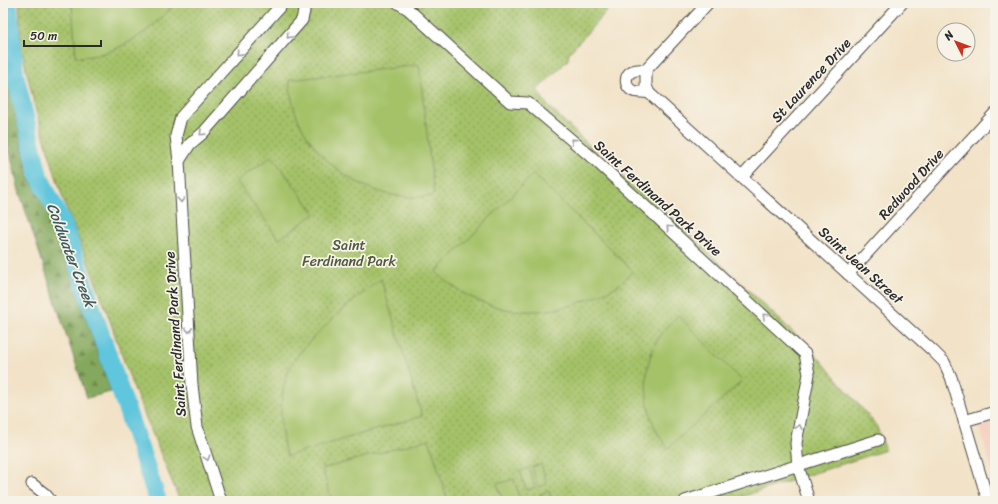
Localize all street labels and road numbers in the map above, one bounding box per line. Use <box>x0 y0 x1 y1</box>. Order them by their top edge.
street label: St Laurence Drive <box>765 32 858 129</box>
street label: Saint Ferdinand Park Drive <box>588 134 728 263</box>
street label: Redwood Drive <box>872 143 951 226</box>
street label: Saint Jean Street <box>812 220 910 312</box>
street label: Saint Ferdinand Park Drive <box>157 251 194 417</box>

